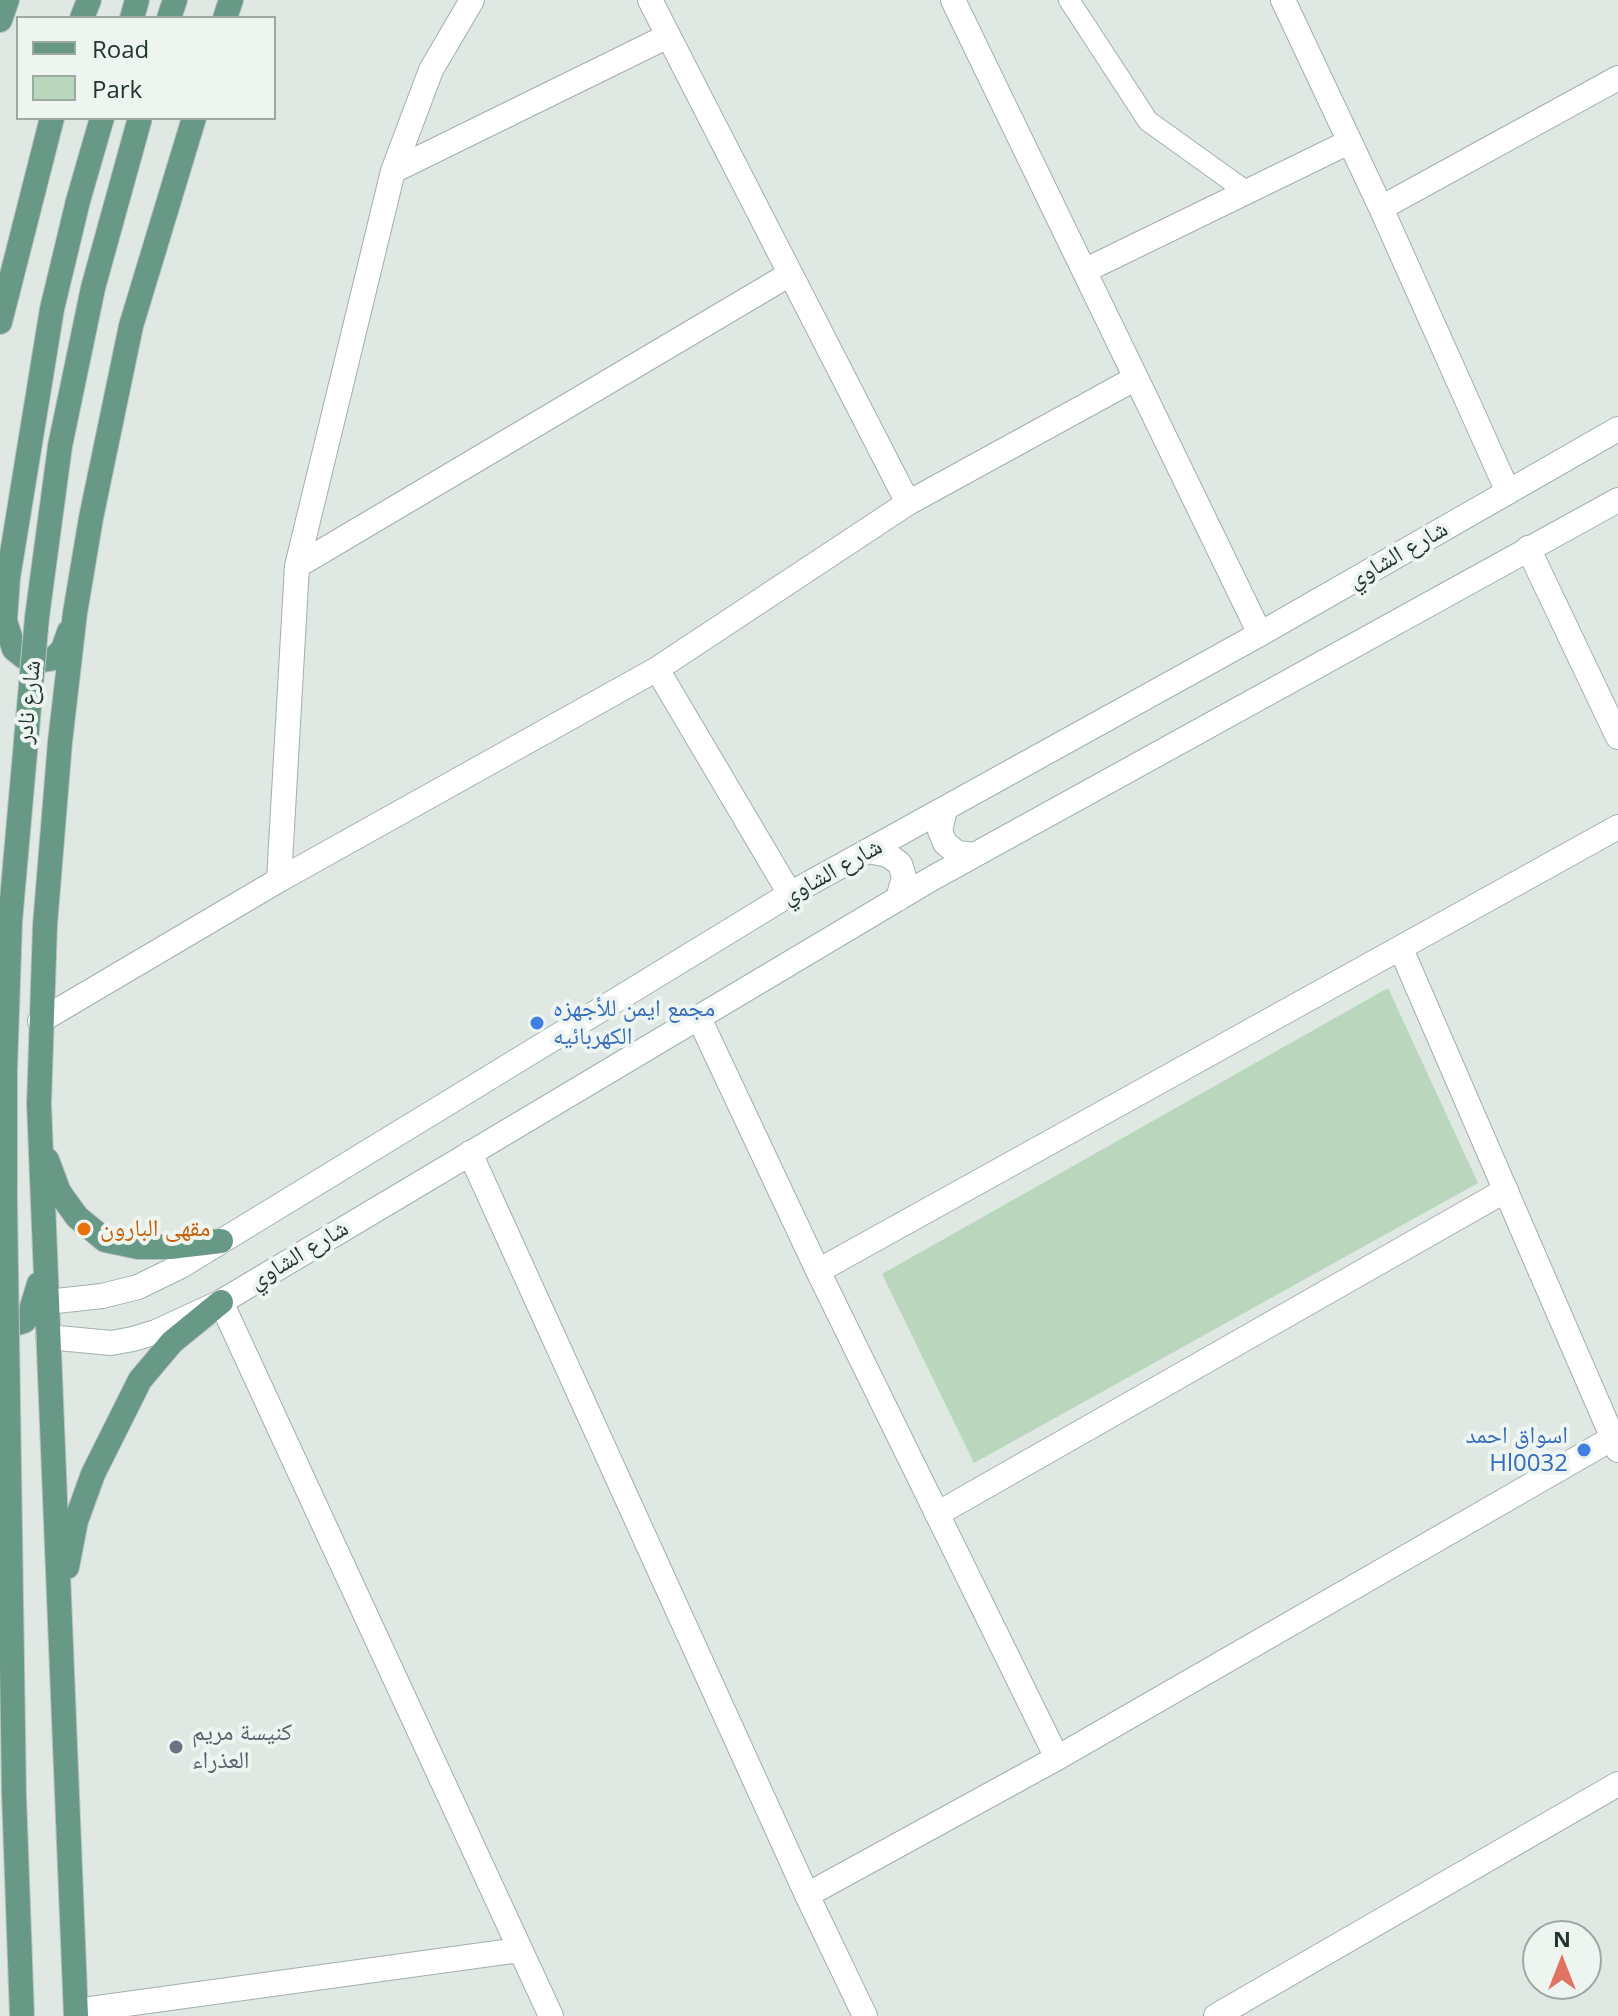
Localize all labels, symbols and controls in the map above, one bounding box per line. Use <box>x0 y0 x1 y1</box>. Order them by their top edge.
legend <box>16 16 276 120</box>
text: Road <box>92 32 149 65</box>
text: Park <box>92 72 142 105</box>
street label: شارع الشاوي <box>1343 515 1453 595</box>
street label: شارع نادر <box>10 659 48 745</box>
street label: شارع الشاوي <box>777 833 887 911</box>
place label: مجمع ايمن للأجهزه الكهربائيه <box>553 995 715 1051</box>
marker: مجمع ايمن للأجهزه الكهربائيه <box>528 1014 546 1032</box>
street label: شارع الشاوي <box>244 1214 354 1296</box>
place label: مقهى البارون <box>100 1215 211 1243</box>
marker: مقهى البارون <box>75 1220 93 1238</box>
place label: اسواق احمد Hl0032 <box>1466 1422 1568 1478</box>
marker: اسواق احمد Hl0032 <box>1575 1441 1593 1459</box>
place label: كنيسة مريم العذراء <box>192 1719 292 1775</box>
marker: كنيسة مريم العذراء <box>167 1738 185 1756</box>
north arrow <box>1522 1920 1602 2000</box>
text: N <box>1553 1923 1571 1953</box>

